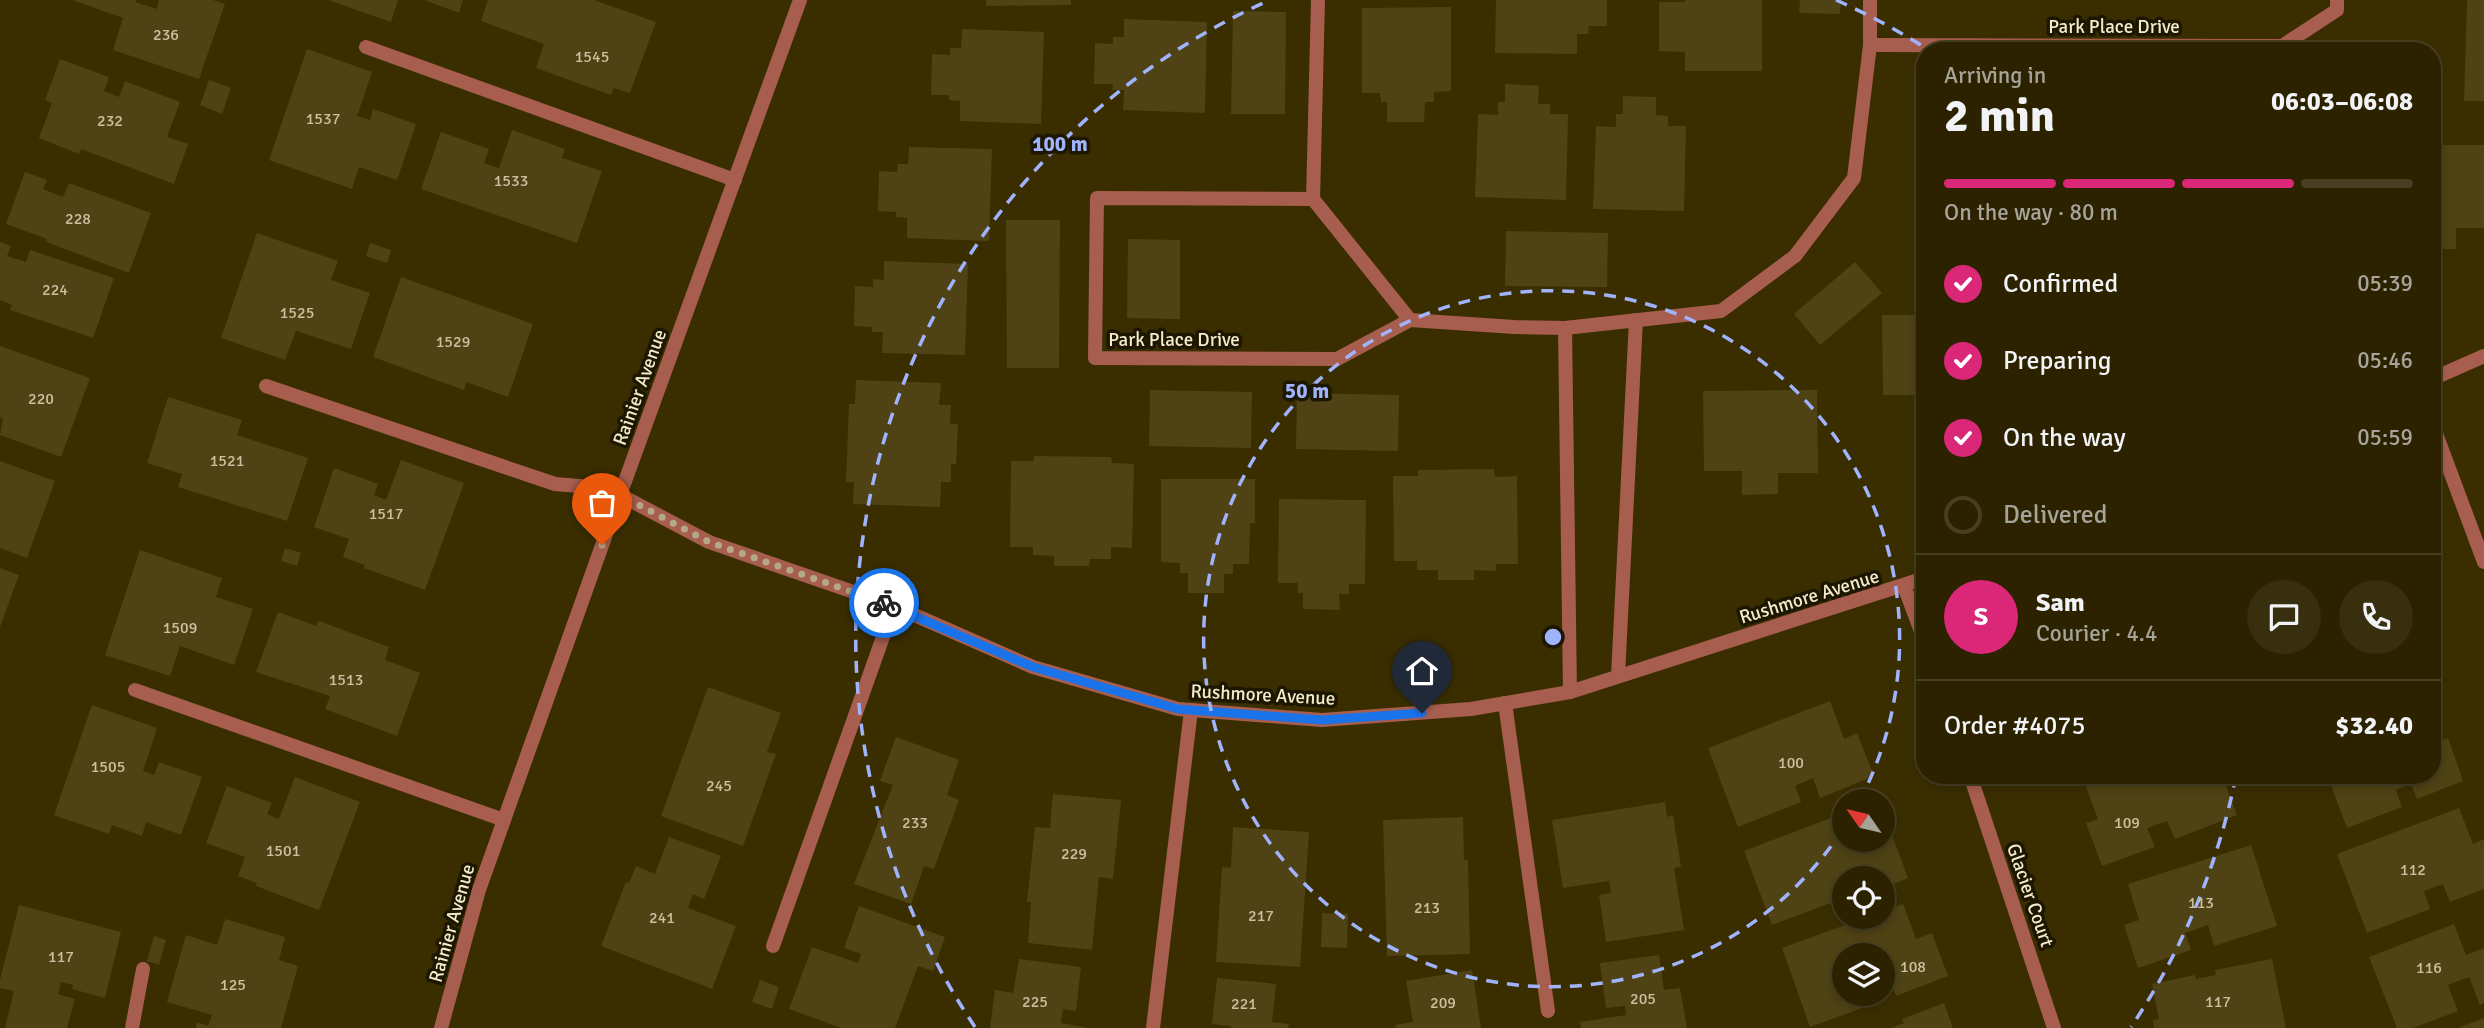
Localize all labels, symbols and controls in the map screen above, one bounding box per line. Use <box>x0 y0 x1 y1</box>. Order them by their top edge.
street label: Park Place Drive <box>2048 15 2180 39</box>
house number: 236 <box>153 25 179 45</box>
house number: 1545 <box>575 47 609 67</box>
text: Arriving in <box>1944 61 2046 90</box>
text: 06:03–06:08 <box>2271 86 2413 118</box>
text: 2 min <box>1944 88 2055 144</box>
house number: 1537 <box>306 109 340 129</box>
house number: 232 <box>97 111 123 131</box>
text: 100 m <box>1032 131 1088 157</box>
house number: 1533 <box>494 171 528 191</box>
text: On the way · 80 m <box>1944 198 2118 227</box>
house number: 228 <box>65 209 91 229</box>
icon: check <box>1944 265 1982 303</box>
text: Confirmed <box>2003 268 2118 300</box>
text: 05:39 <box>2357 269 2413 298</box>
house number: 224 <box>42 280 68 300</box>
house number: 1525 <box>280 303 314 323</box>
street label: Rainier Avenue <box>608 326 672 449</box>
street label: Park Place Drive <box>1108 328 1240 352</box>
house number: 1529 <box>436 332 470 352</box>
icon: check <box>1944 342 1982 380</box>
text: Preparing <box>2003 345 2111 377</box>
text: 05:46 <box>2357 346 2413 375</box>
text: 50 m <box>1285 378 1329 404</box>
house number: 220 <box>28 389 54 409</box>
icon: check <box>1944 419 1982 457</box>
text: On the way <box>2003 422 2126 454</box>
text: 05:59 <box>2357 423 2413 452</box>
house number: 1521 <box>210 451 244 471</box>
pin <box>572 473 632 545</box>
icon: bag <box>583 484 621 522</box>
text: Delivered <box>2003 499 2108 531</box>
house number: 1517 <box>369 504 403 524</box>
street label: Rushmore Avenue <box>1737 564 1882 630</box>
courier <box>849 568 919 638</box>
button: chat <box>2247 580 2321 654</box>
button: phone <box>2339 580 2413 654</box>
icon: bike <box>865 584 903 622</box>
text: Sam <box>2036 587 2085 619</box>
text: S <box>1974 601 1988 633</box>
house number: 1509 <box>163 618 197 638</box>
text: Courier · 4.4 <box>2036 619 2157 648</box>
centre of rings <box>1541 625 1565 649</box>
pin <box>1392 641 1452 713</box>
icon: home <box>1403 652 1441 690</box>
house number: 1513 <box>329 670 363 690</box>
street label: Rushmore Avenue <box>1190 679 1336 711</box>
text: Order #4075 <box>1944 710 2085 742</box>
text: $32.40 <box>2335 710 2413 742</box>
house number: 100 <box>1778 753 1804 773</box>
house number: 1505 <box>91 757 125 777</box>
house number: 245 <box>706 776 732 796</box>
north arrow <box>1832 789 1895 852</box>
map controls <box>1832 789 1895 1006</box>
house number: 233 <box>902 813 928 833</box>
house number: 109 <box>2114 813 2140 833</box>
street label: Glacier Court <box>2001 840 2059 951</box>
house number: 1501 <box>266 841 300 861</box>
house number: 229 <box>1061 844 1087 864</box>
house number: 112 <box>2400 860 2426 880</box>
street label: Rainier Avenue <box>424 861 480 985</box>
button: locate <box>1832 866 1895 929</box>
house number: 113 <box>2188 893 2214 913</box>
house number: 213 <box>1414 898 1440 918</box>
house number: 217 <box>1248 906 1274 926</box>
house number: 241 <box>649 908 675 928</box>
button: layers <box>1832 943 1895 1006</box>
house number: 117 <box>48 947 74 967</box>
house number: 108 <box>1900 957 1926 977</box>
house number: 116 <box>2416 958 2442 978</box>
house number: 125 <box>220 975 246 995</box>
house number: 205 <box>1630 989 1656 1009</box>
house number: 225 <box>1022 992 1048 1012</box>
house number: 117 <box>2205 992 2231 1012</box>
house number: 209 <box>1430 993 1456 1013</box>
house number: 221 <box>1231 994 1257 1014</box>

